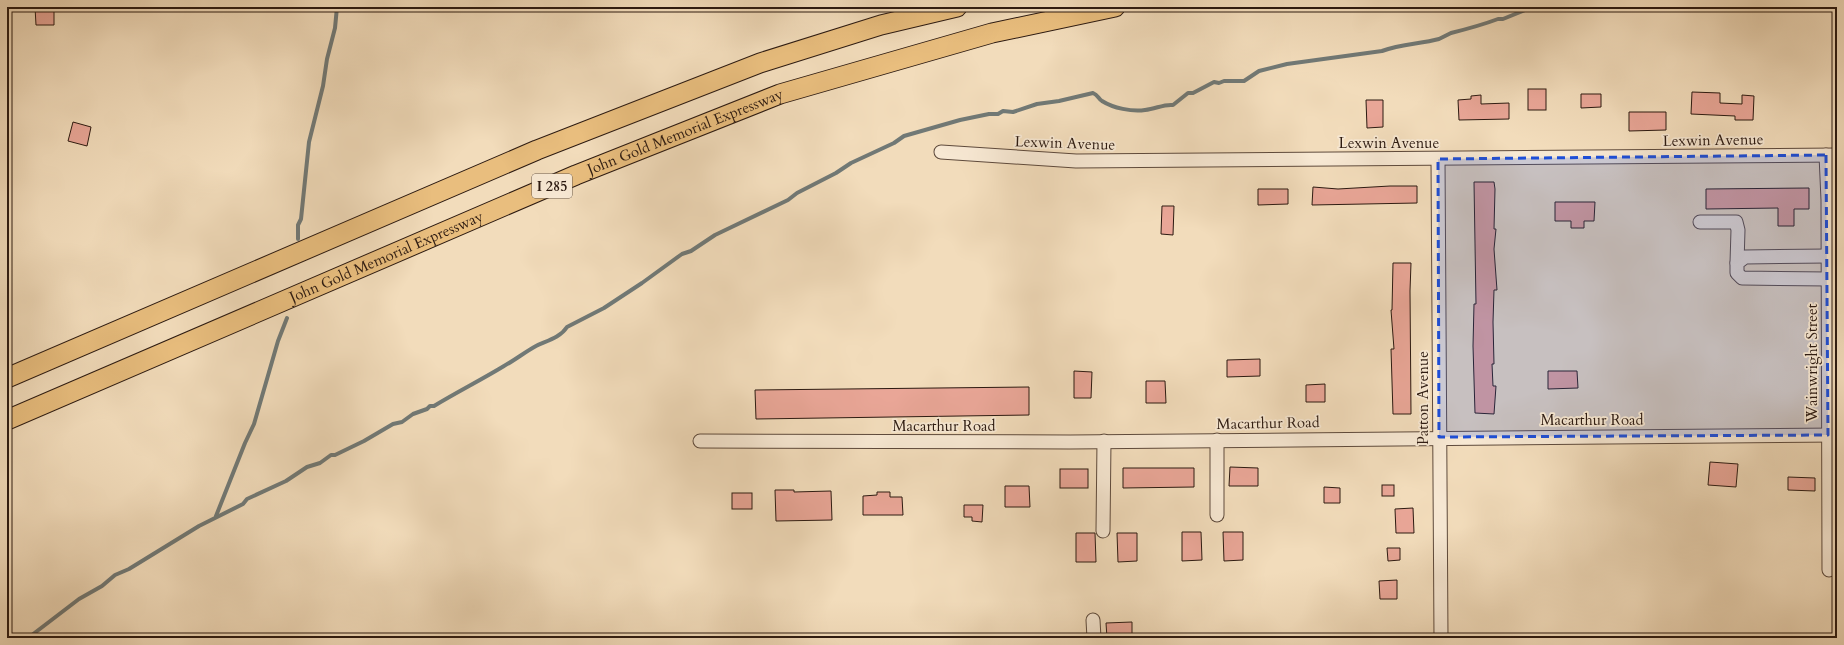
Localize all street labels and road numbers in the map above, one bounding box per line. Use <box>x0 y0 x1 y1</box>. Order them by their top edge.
street label: John Gold Memorial Expressway <box>582 84 786 180</box>
street label: Lexwin Avenue <box>1662 129 1764 151</box>
street label: Lexwin Avenue <box>1014 131 1116 155</box>
street label: Lexwin Avenue <box>1339 133 1440 153</box>
road number: I 285 <box>532 174 572 198</box>
street label: John Gold Memorial Expressway <box>285 206 486 308</box>
street label: Wainwright Street <box>1802 303 1822 424</box>
street label: Patton Avenue <box>1413 351 1433 445</box>
street label: Macarthur Road <box>1540 410 1644 430</box>
street label: Macarthur Road <box>1216 412 1320 434</box>
street label: Macarthur Road <box>892 416 996 436</box>

